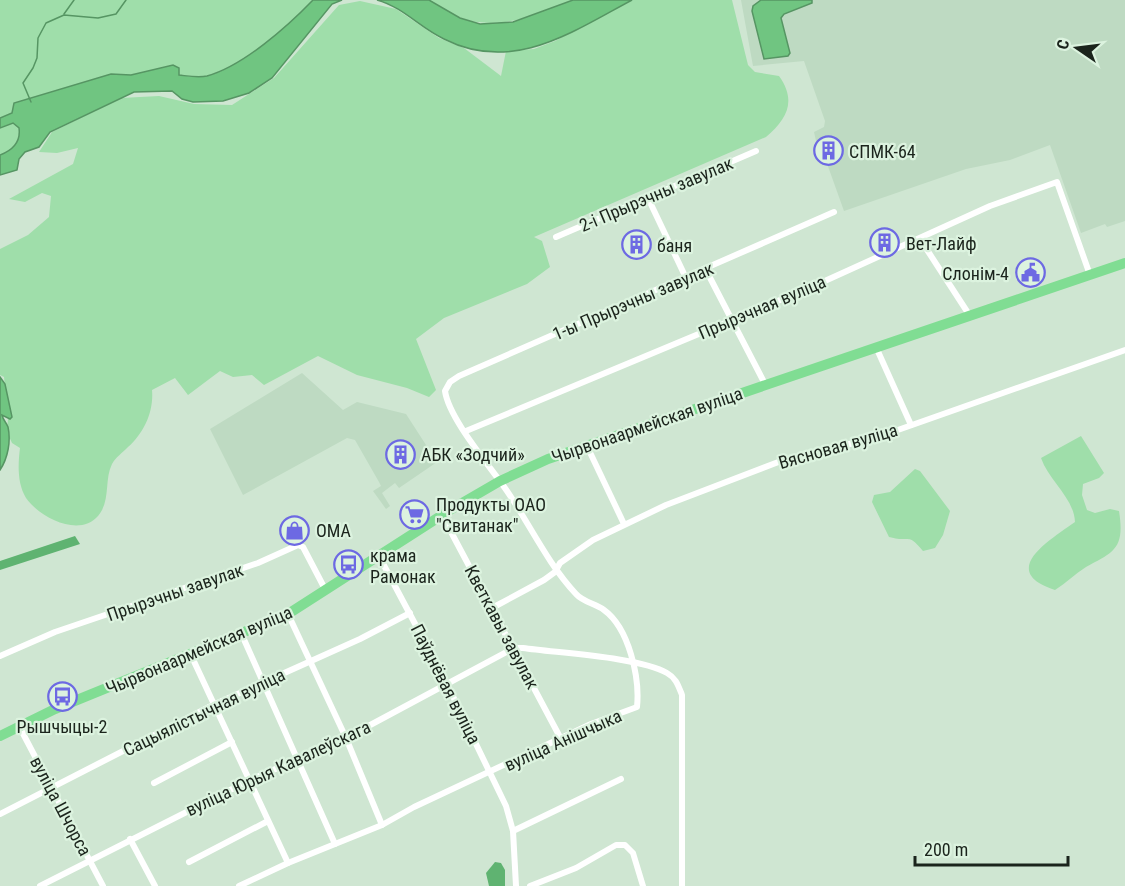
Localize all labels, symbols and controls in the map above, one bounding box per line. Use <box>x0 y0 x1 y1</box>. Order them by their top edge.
north arrow <box>1047 18 1107 78</box>
text: С <box>1053 38 1073 51</box>
building icon: СПМК-64 <box>812 135 844 167</box>
place label: СПМК-64 <box>849 141 916 162</box>
street label: 2-і Прырэчны завулак <box>576 152 736 236</box>
building icon: Вет-Лайф <box>869 227 901 259</box>
building icon: баня <box>620 229 652 261</box>
place label: Вет-Лайф <box>906 233 976 254</box>
place label: баня <box>657 235 692 256</box>
street label: 1-ы Прырэчны завулак <box>549 257 717 344</box>
public building icon: Слонім-4 <box>1014 257 1046 289</box>
place label: Слонім-4 <box>942 263 1009 284</box>
street label: Прырэчная вуліца <box>695 271 829 343</box>
street label: Чырвонаармейская вуліца <box>549 382 745 468</box>
street label: Вясновая вуліца <box>776 419 900 473</box>
building icon: АБК «Зодчий» <box>384 438 416 470</box>
place label: АБК «Зодчий» <box>421 444 525 465</box>
place label: Продукты ОАО "Свитанак" <box>436 494 546 536</box>
supermarket icon: Продукты ОАО "Свитанак" <box>399 498 431 530</box>
shop icon: ОМА <box>279 514 311 546</box>
place label: ОМА <box>316 520 352 541</box>
place label: крама Рамонак <box>370 545 436 587</box>
bus stop icon: крама Рамонак <box>333 549 365 581</box>
street label: Прырэчны завулак <box>104 559 246 625</box>
street label: Кветкавы завулак <box>461 562 544 693</box>
street label: Чырвонаармейская вуліца <box>103 601 295 699</box>
street label: Паўднёвая вуліца <box>407 620 485 748</box>
street label: Сацыялістычная вуліца <box>120 664 288 760</box>
bus stop icon: Рышчыцы-2 <box>46 681 78 713</box>
street label: вуліца Анішчыка <box>501 705 625 775</box>
place label: Рышчыцы-2 <box>17 716 108 737</box>
street label: вуліца Юрыя Кавалеўскага <box>182 716 374 820</box>
street label: вуліца Шчорса <box>26 753 96 859</box>
scale bar <box>915 829 1068 867</box>
text: 200 m <box>924 839 968 860</box>

